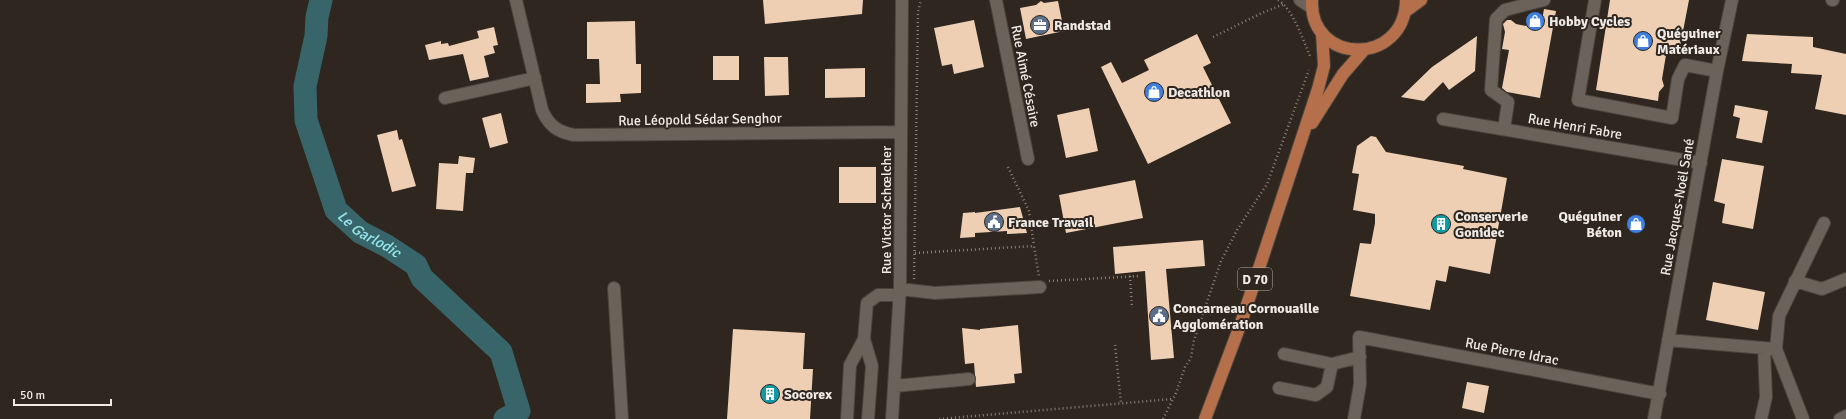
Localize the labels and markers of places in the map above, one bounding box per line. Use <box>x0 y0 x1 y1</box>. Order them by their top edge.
shop icon: Hobby Cycles <box>1524 10 1546 32</box>
place label: Hobby Cycles <box>1549 13 1630 30</box>
office icon: Randstad <box>1029 14 1051 36</box>
place label: Randstad <box>1054 17 1111 34</box>
place label: Quéguiner Matériaux <box>1657 25 1721 58</box>
shop icon: Quéguiner Matériaux <box>1632 30 1654 52</box>
shop icon: Decathlon <box>1143 81 1165 103</box>
place label: Decathlon <box>1168 84 1230 101</box>
place label: Conserverie Gonidec <box>1455 208 1528 241</box>
place label: Quéguiner Béton <box>1559 208 1622 241</box>
public building icon: France Travail <box>983 211 1005 233</box>
building icon: Conserverie Gonidec <box>1430 213 1452 235</box>
shop icon: Quéguiner Béton <box>1625 213 1647 235</box>
place label: France Travail <box>1008 214 1094 231</box>
place label: Concarneau Cornouaille Agglomération <box>1173 300 1319 333</box>
public building icon: Concarneau Cornouaille Agglomération <box>1148 305 1170 327</box>
building icon: Socorex <box>759 383 781 405</box>
place label: Socorex <box>784 386 832 403</box>

